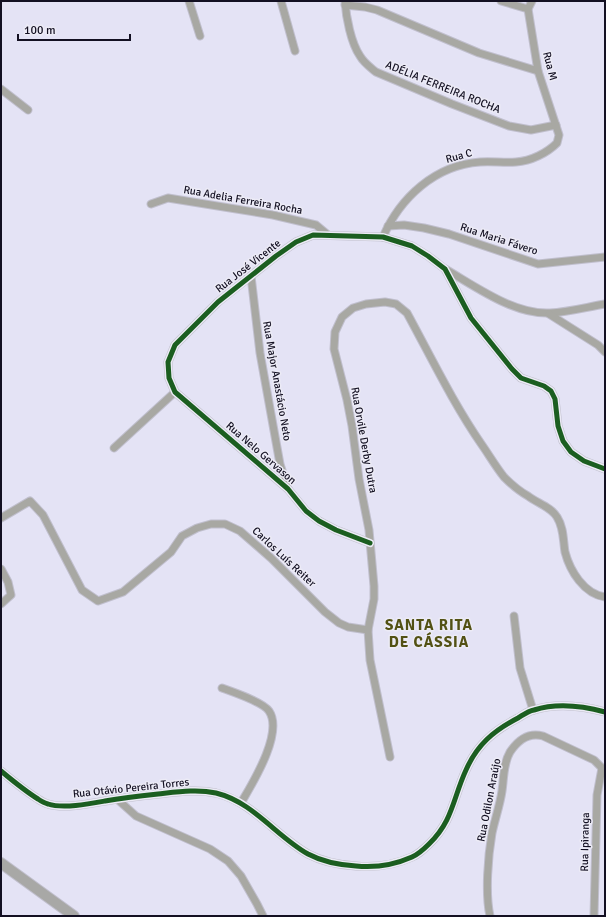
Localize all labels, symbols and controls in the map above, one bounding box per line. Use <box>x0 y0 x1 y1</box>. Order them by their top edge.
scale bar <box>18 16 130 42</box>
text: 100 m <box>24 23 56 38</box>
street label: Rua M <box>540 50 560 82</box>
street label: ADÉLIA FERREIRA ROCHA <box>384 57 503 116</box>
street label: Rua C <box>444 146 474 166</box>
street label: Rua Adelia Ferreira Rocha <box>182 183 304 217</box>
street label: Rua Maria Fávero <box>459 220 540 258</box>
street label: Rua José Vicente <box>213 237 283 295</box>
street label: Rua Major Anastácio Neto <box>260 320 294 442</box>
street label: Rua Orvile Derby Dutra <box>348 386 380 494</box>
street label: Rua Nelo Gervason <box>223 419 299 487</box>
street label: Carlos Luís Reiter <box>250 524 318 590</box>
district label: SANTA RITA DE CÁSSIA <box>385 616 473 651</box>
street label: Rua Odilon Araújo <box>475 757 504 843</box>
street label: Rua Otávio Pereira Torres <box>72 775 190 801</box>
street label: Rua Ipiranga <box>578 812 592 872</box>

